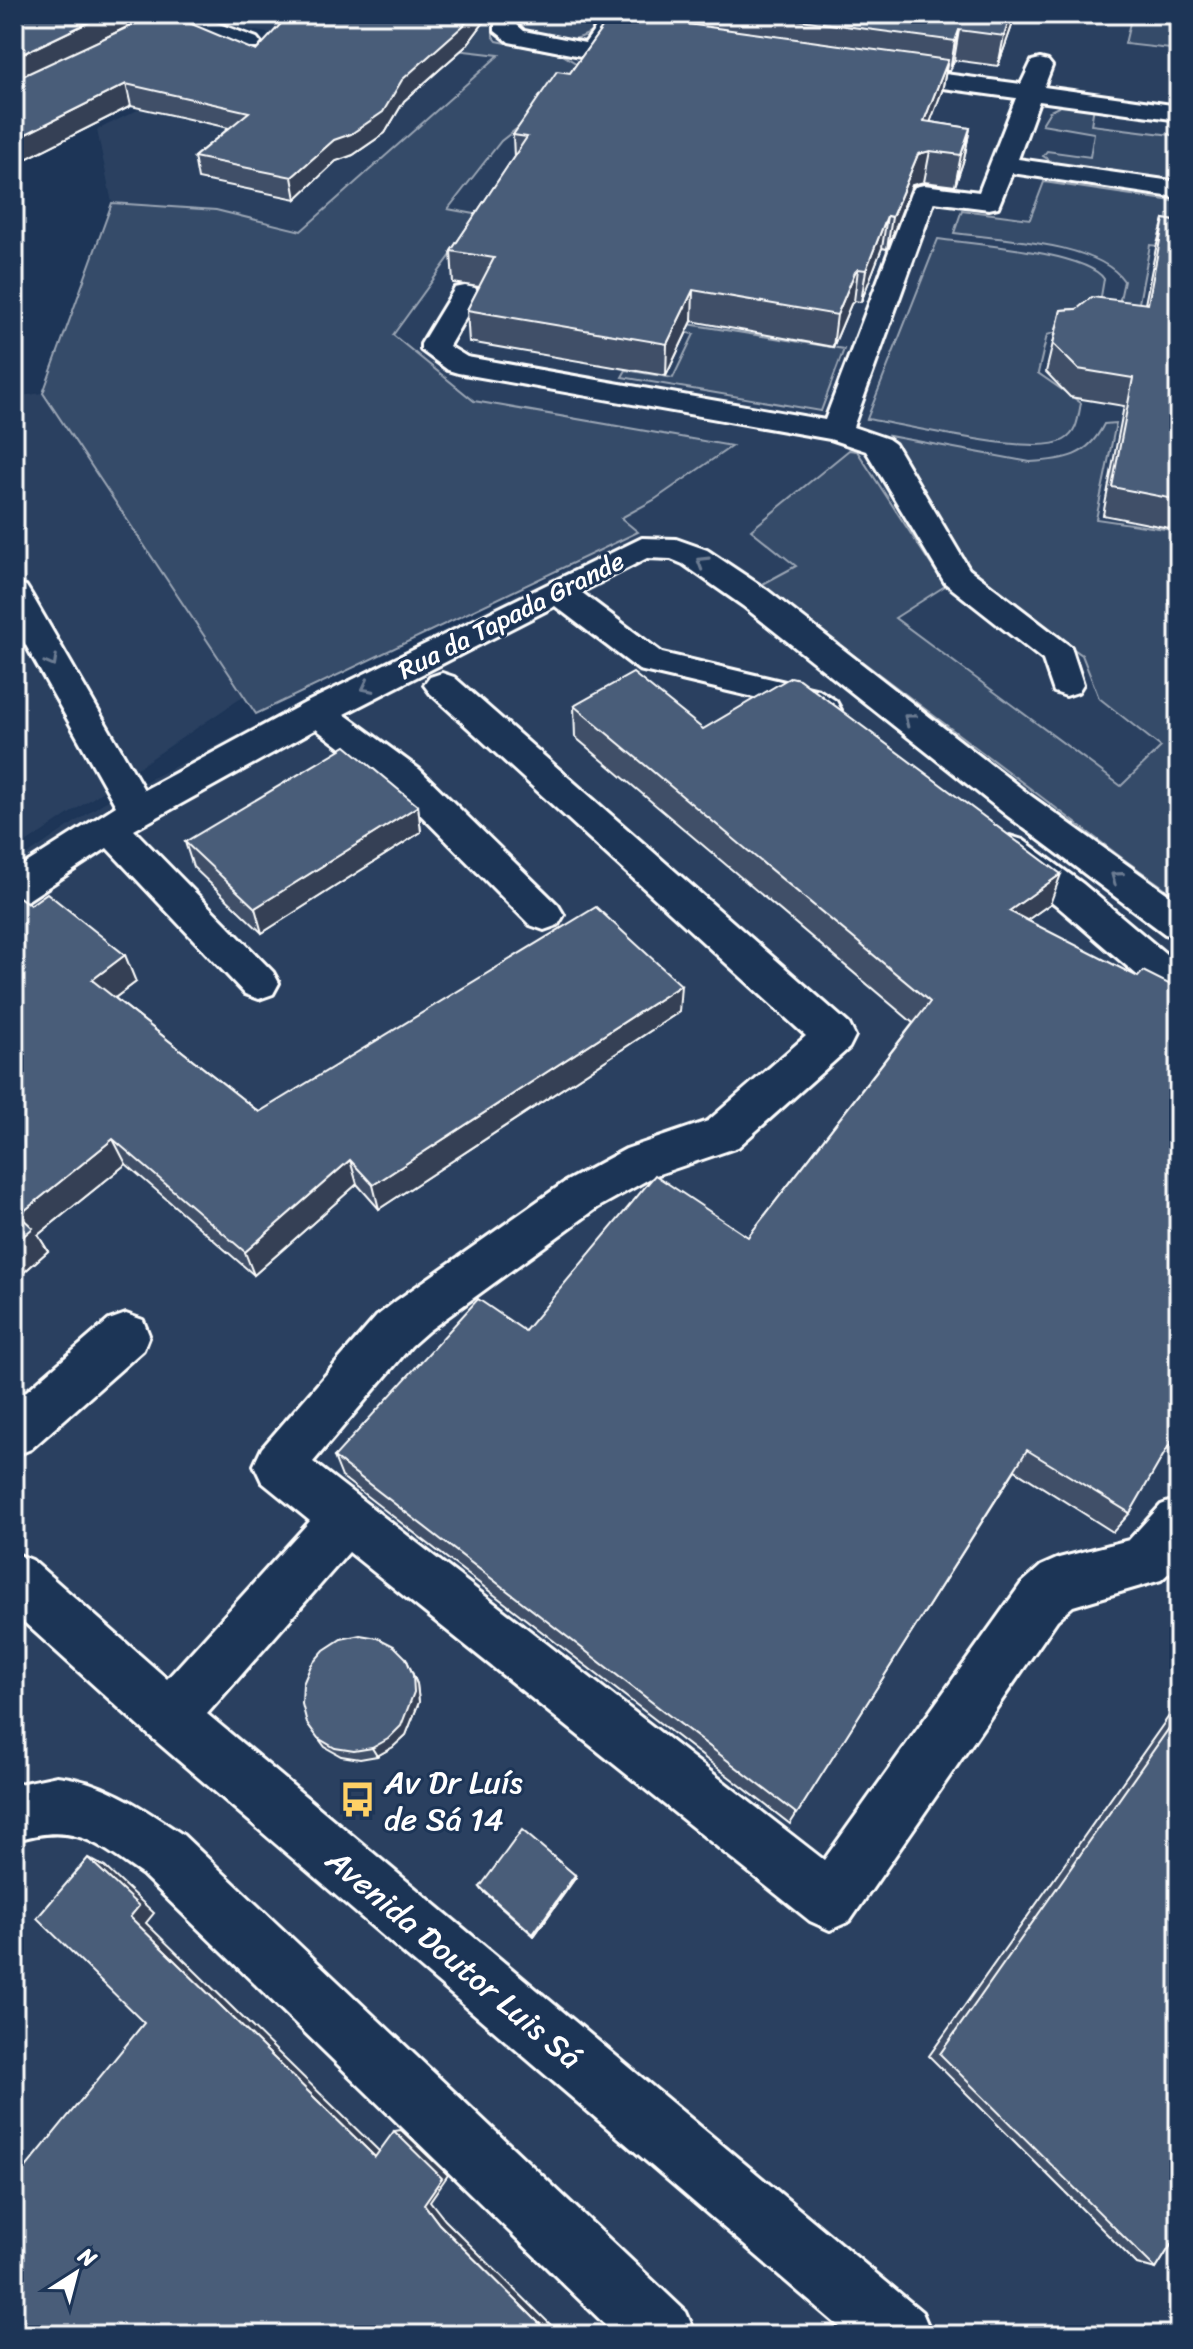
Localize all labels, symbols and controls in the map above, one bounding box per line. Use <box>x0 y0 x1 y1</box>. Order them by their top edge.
street label: Rua da Tapada Grande <box>389 538 633 692</box>
one-way arrow <box>696 557 711 572</box>
one-way arrow <box>42 653 58 667</box>
one-way arrow <box>360 678 375 693</box>
one-way arrow <box>904 714 918 729</box>
one-way arrow <box>1110 872 1125 886</box>
place label: Av Dr Luís de Sá 14 <box>383 1754 523 1848</box>
bus stop icon: Av Dr Luís de Sá 14 <box>339 1781 377 1819</box>
street label: Avenida Doutor Luis Sá <box>312 1833 596 2084</box>
north arrow <box>36 2233 116 2313</box>
text: N <box>69 2236 106 2278</box>

